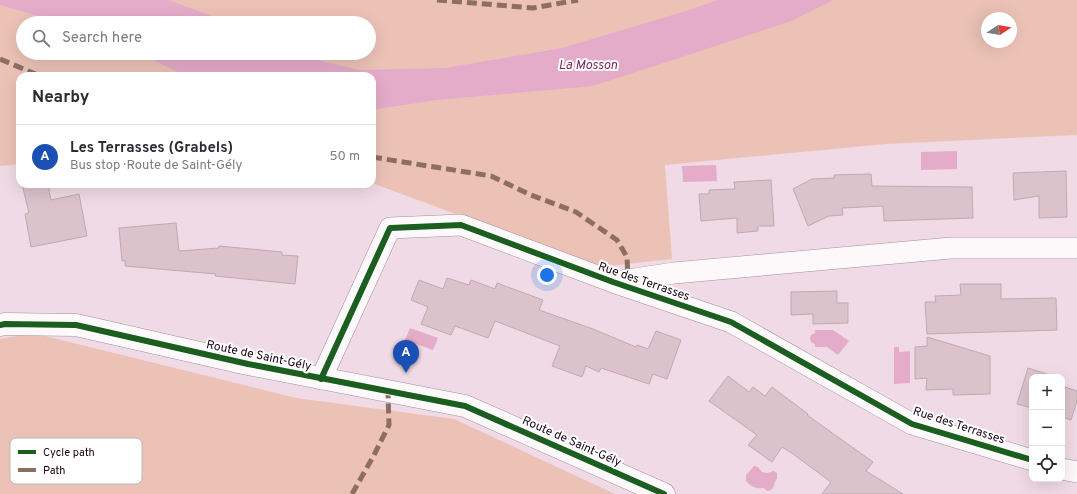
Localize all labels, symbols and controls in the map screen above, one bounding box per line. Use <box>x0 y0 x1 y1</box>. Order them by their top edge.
north arrow <box>981 12 1017 48</box>
search box <box>16 16 376 60</box>
icon: search <box>30 27 52 49</box>
text: Search here <box>62 29 142 48</box>
water label: La Mosson <box>559 58 617 74</box>
text: Nearby <box>32 87 89 109</box>
text: Les Terrasses (Grabels) <box>70 139 233 158</box>
text: A <box>40 149 50 165</box>
text: 50 m <box>330 149 360 165</box>
text: Bus stop · Route de Saint-Gély <box>70 158 242 174</box>
street label: Rue des Terrasses <box>596 259 692 305</box>
your location <box>537 265 557 285</box>
street label: Route de Saint-Gély <box>205 337 313 375</box>
pin: A <box>393 340 419 373</box>
map controls <box>1029 374 1065 482</box>
button: + <box>1029 374 1065 410</box>
street label: Rue des Terrasses <box>911 404 1007 448</box>
button: − <box>1029 410 1065 446</box>
street label: Route de Saint-Gély <box>519 413 624 471</box>
legend <box>10 438 142 484</box>
text: Cycle path <box>43 446 95 460</box>
button: locate <box>1029 446 1065 482</box>
text: Path <box>43 464 65 478</box>

